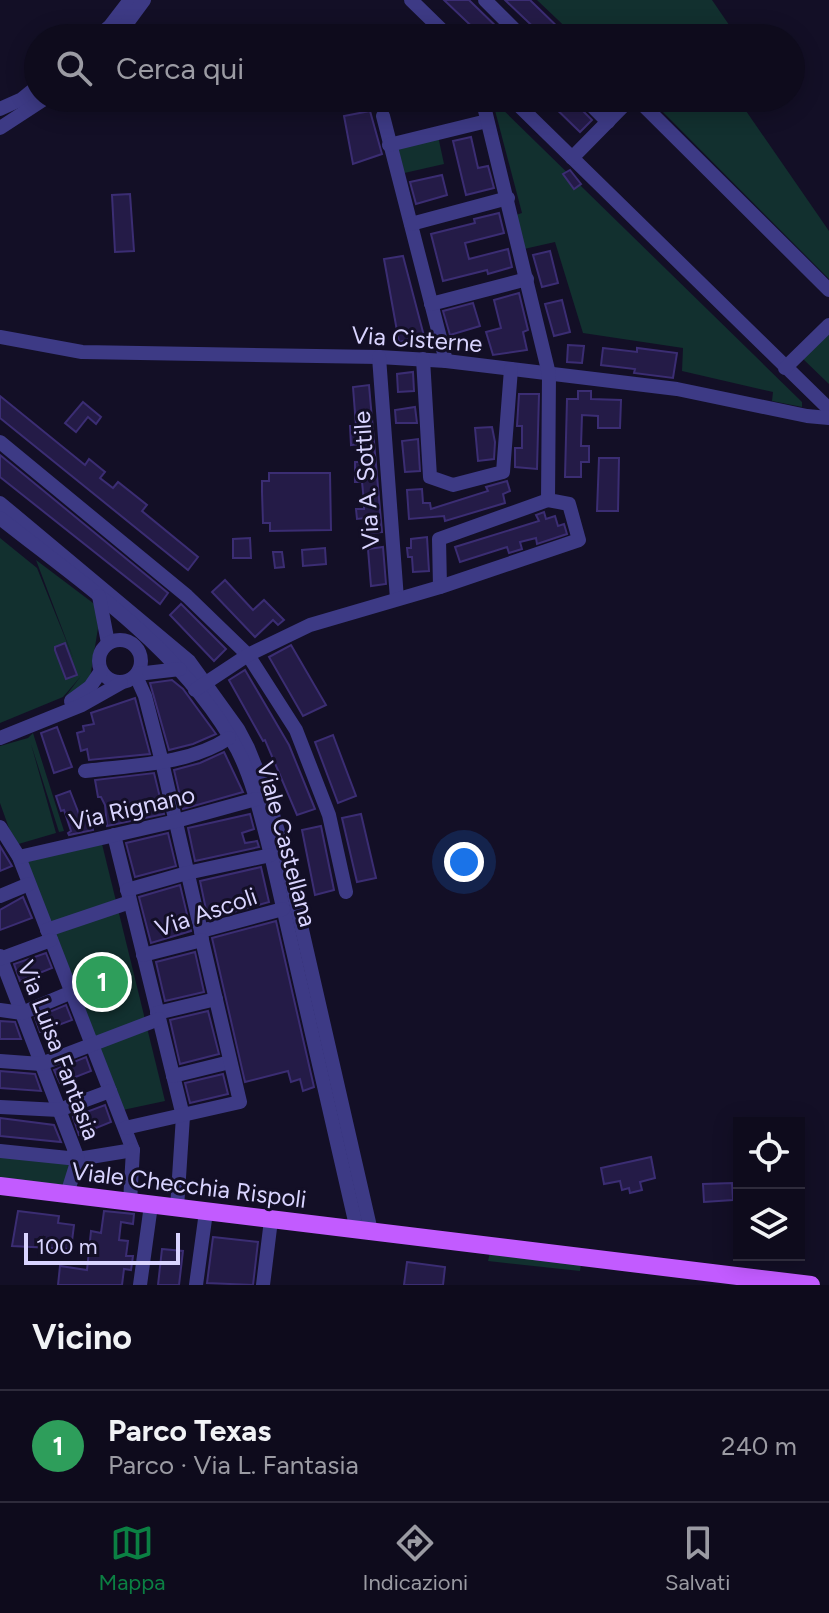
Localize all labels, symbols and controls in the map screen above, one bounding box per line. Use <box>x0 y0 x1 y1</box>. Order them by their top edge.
search box <box>24 24 805 112</box>
icon: search <box>52 46 96 90</box>
text: Cerca qui <box>116 50 244 87</box>
street label: Via Cisterne <box>351 320 483 358</box>
street label: Via A. Sottile <box>347 410 385 550</box>
street label: Viale Castellana <box>251 758 323 930</box>
street label: Via Rignano <box>66 779 198 837</box>
your location <box>444 842 484 882</box>
street label: Via Ascoli <box>151 881 261 943</box>
pin: 1 <box>76 952 128 1012</box>
street label: Via Luisa Fantasia <box>11 956 107 1144</box>
map controls <box>733 1117 805 1261</box>
button: locate <box>733 1117 805 1189</box>
street label: Viale Checchia Rispoli <box>70 1156 308 1214</box>
button: layers <box>733 1189 805 1261</box>
scale bar <box>24 1229 180 1265</box>
text: 100 m <box>36 1233 97 1260</box>
text: Vicino <box>32 1317 132 1358</box>
text: Parco Texas <box>108 1412 271 1449</box>
text: 1 <box>53 1430 63 1462</box>
text: 240 m <box>721 1430 797 1462</box>
text: Parco · Via L. Fantasia <box>108 1449 359 1481</box>
tab: Mappa <box>99 1521 166 1596</box>
tab: Indicazioni <box>363 1521 468 1596</box>
tab: Salvati <box>665 1521 730 1596</box>

